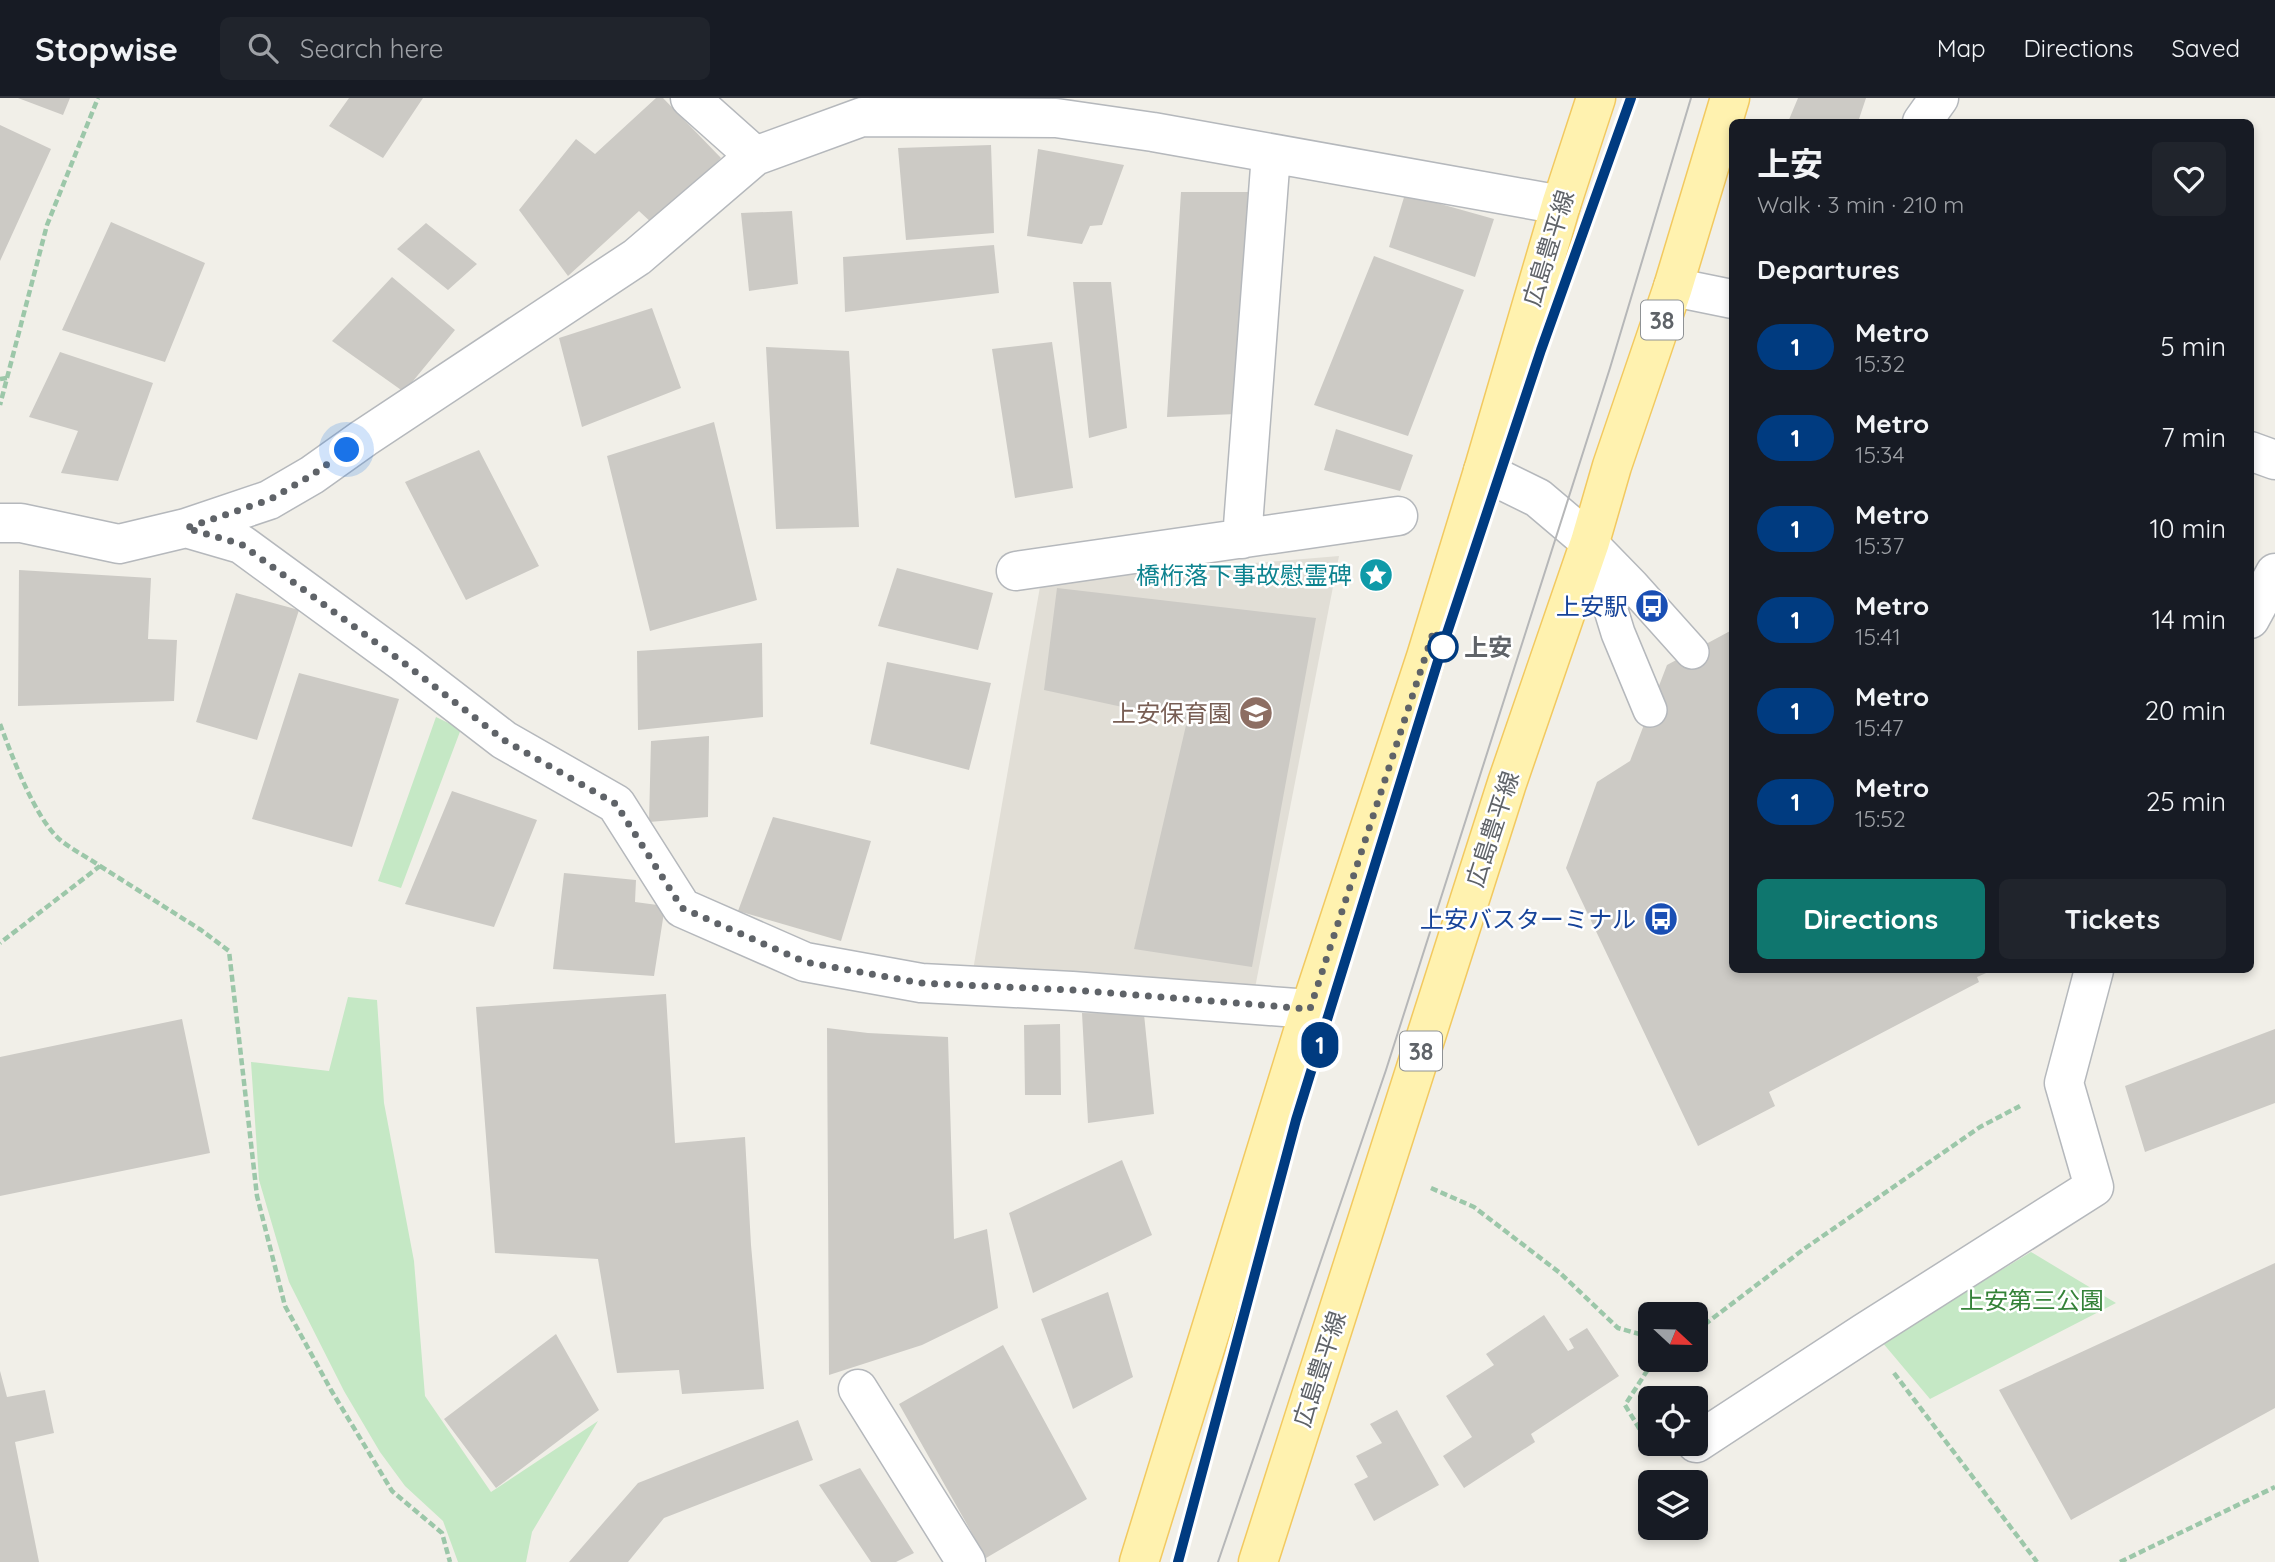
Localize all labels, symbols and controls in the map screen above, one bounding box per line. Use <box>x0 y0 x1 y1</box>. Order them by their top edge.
search box <box>220 17 710 80</box>
text: Stopwise <box>35 28 178 69</box>
icon: search <box>244 29 282 67</box>
text: Search here <box>300 32 443 65</box>
text: Map <box>1937 33 1986 63</box>
text: Directions <box>2024 33 2134 63</box>
text: Saved <box>2172 33 2240 63</box>
button: heart <box>2152 142 2226 216</box>
text: 上安 <box>1757 143 1823 184</box>
street label: 広島豊平線 <box>1516 186 1580 310</box>
text: Walk · 3 min · 210 m <box>1757 190 1964 219</box>
text: Departures <box>1757 253 1900 286</box>
road number: 38 <box>1641 300 1683 340</box>
text: Metro <box>1855 316 1929 349</box>
text: 5 min <box>2160 330 2226 363</box>
text: 1 <box>1791 332 1800 362</box>
text: 15:32 <box>1855 349 1905 378</box>
text: Metro <box>1855 407 1929 440</box>
text: 7 min <box>2161 421 2226 454</box>
text: 1 <box>1791 423 1800 453</box>
your location <box>329 432 364 467</box>
text: 15:34 <box>1855 440 1905 469</box>
text: Metro <box>1855 498 1929 531</box>
text: 10 min <box>2150 512 2226 545</box>
text: 1 <box>1791 514 1800 544</box>
text: 15:37 <box>1855 531 1904 560</box>
place icon: 橋桁落下事故慰霊碑 <box>1357 556 1395 594</box>
place label: 橋桁落下事故慰霊碑 <box>1136 560 1352 590</box>
bus stop icon: 上安駅 <box>1633 587 1671 625</box>
text: Metro <box>1855 589 1929 622</box>
place label: 上安駅 <box>1556 591 1628 621</box>
text: 14 min <box>2152 603 2226 636</box>
text: 1 <box>1791 605 1800 635</box>
text: 15:41 <box>1855 622 1901 651</box>
marker: 上安 <box>1428 632 1458 662</box>
place label: 上安 <box>1464 632 1512 662</box>
text: Metro <box>1855 680 1929 713</box>
school or university icon: 上安保育園 <box>1237 694 1275 732</box>
text: 20 min <box>2145 694 2226 727</box>
text: 1 <box>1791 696 1800 726</box>
place label: 上安保育園 <box>1112 698 1232 728</box>
text: 15:47 <box>1855 713 1904 742</box>
street label: 広島豊平線 <box>1459 767 1525 891</box>
text: Metro <box>1855 771 1929 804</box>
text: 25 min <box>2146 785 2226 818</box>
text: 1 <box>1791 787 1800 817</box>
text: 15:52 <box>1855 804 1906 833</box>
button: Directions <box>1757 879 1985 959</box>
button: Tickets <box>1999 879 2226 959</box>
bus stop icon: 上安バスターミナル <box>1642 900 1680 938</box>
place label: 上安バスターミナル <box>1420 904 1636 934</box>
line badge: 1 <box>1297 1022 1343 1068</box>
text: 1 <box>1315 1030 1325 1060</box>
road number: 38 <box>1400 1032 1442 1070</box>
park label: 上安第三公園 <box>1960 1285 2104 1315</box>
north arrow <box>1638 1302 1708 1372</box>
map controls <box>1638 1302 1708 1540</box>
street label: 広島豊平線 <box>1286 1307 1352 1431</box>
button: locate <box>1638 1386 1708 1456</box>
button: layers <box>1638 1470 1708 1540</box>

